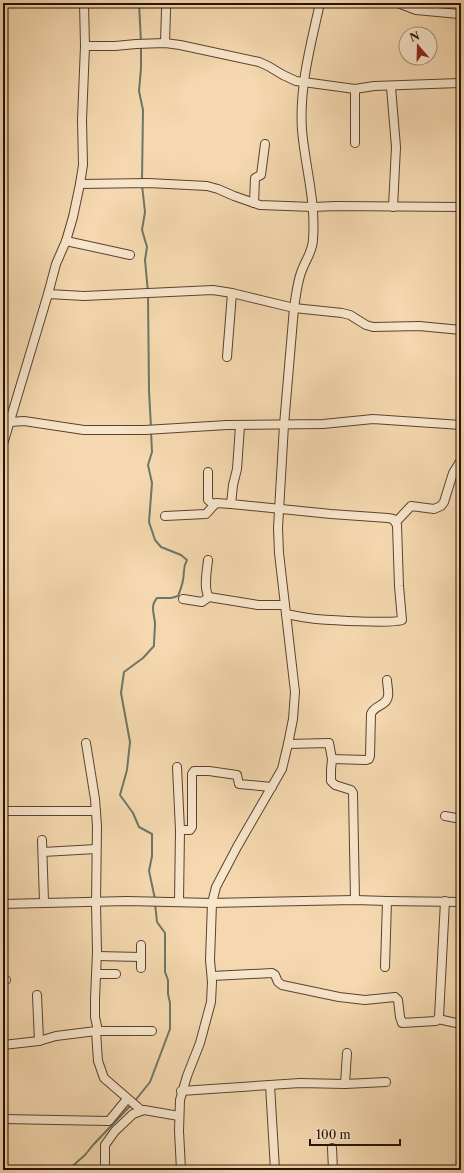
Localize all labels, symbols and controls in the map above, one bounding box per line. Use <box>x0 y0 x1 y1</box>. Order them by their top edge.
north arrow <box>398 26 438 66</box>
text: N <box>408 28 422 45</box>
scale bar <box>310 1121 400 1147</box>
text: 100 m <box>316 1127 351 1142</box>

